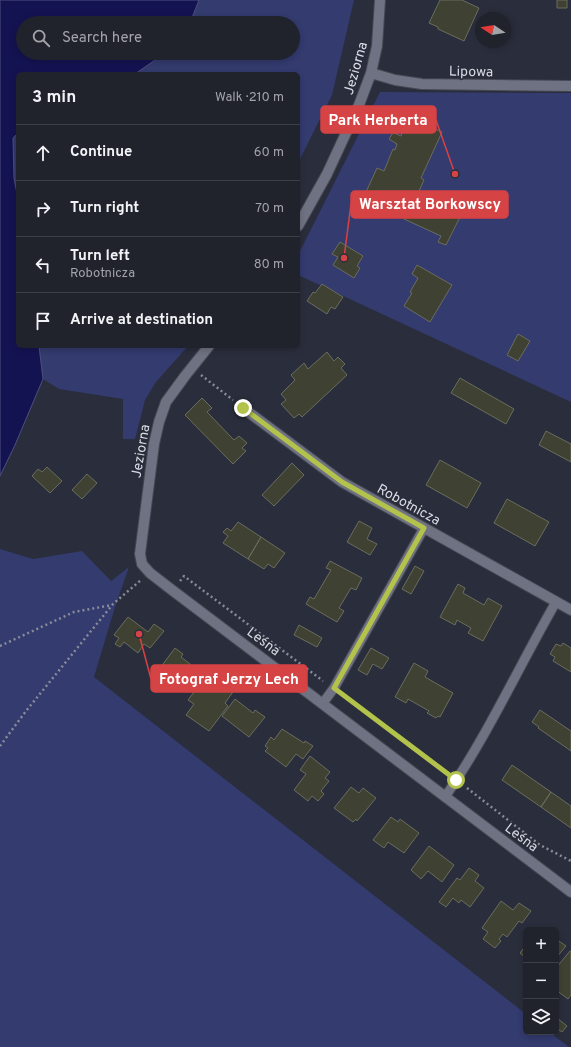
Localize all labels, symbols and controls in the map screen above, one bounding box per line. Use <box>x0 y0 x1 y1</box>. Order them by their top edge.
north arrow <box>475 12 511 48</box>
search box <box>16 16 300 60</box>
icon: search <box>30 27 52 49</box>
text: Search here <box>62 29 142 48</box>
street label: Jeziorna <box>341 40 372 97</box>
street label: Lipowa <box>449 64 493 81</box>
text: 3 min <box>32 87 76 109</box>
text: Walk · 210 m <box>215 90 284 106</box>
callout: Park Herberta <box>321 106 436 133</box>
text: Park Herberta <box>328 112 428 131</box>
icon: ahead <box>32 142 54 164</box>
text: Continue <box>70 143 132 162</box>
text: 60 m <box>254 145 284 161</box>
callout: Warsztat Borkowscy <box>351 191 508 218</box>
text: Warsztat Borkowscy <box>359 196 501 215</box>
icon: right <box>32 198 54 220</box>
text: Turn right <box>70 199 139 218</box>
text: 70 m <box>255 201 284 217</box>
text: Turn left <box>70 247 130 266</box>
icon: left <box>32 254 54 276</box>
text: 80 m <box>254 257 284 273</box>
text: Robotnicza <box>70 266 135 282</box>
icon: arrive <box>32 310 54 332</box>
text: Arrive at destination <box>70 311 213 330</box>
route end <box>234 399 252 417</box>
street label: Jeziorna <box>128 423 155 479</box>
street label: Robotnicza <box>374 481 443 530</box>
street label: Leśna <box>243 624 283 660</box>
callout: Fotograf Jerzy Lech <box>151 665 307 692</box>
text: Fotograf Jerzy Lech <box>159 671 299 690</box>
route start <box>447 771 465 789</box>
street label: Leśna <box>501 820 541 856</box>
map controls <box>523 927 559 1035</box>
button: + <box>523 927 559 963</box>
button: − <box>523 963 559 999</box>
button: layers <box>523 999 559 1035</box>

